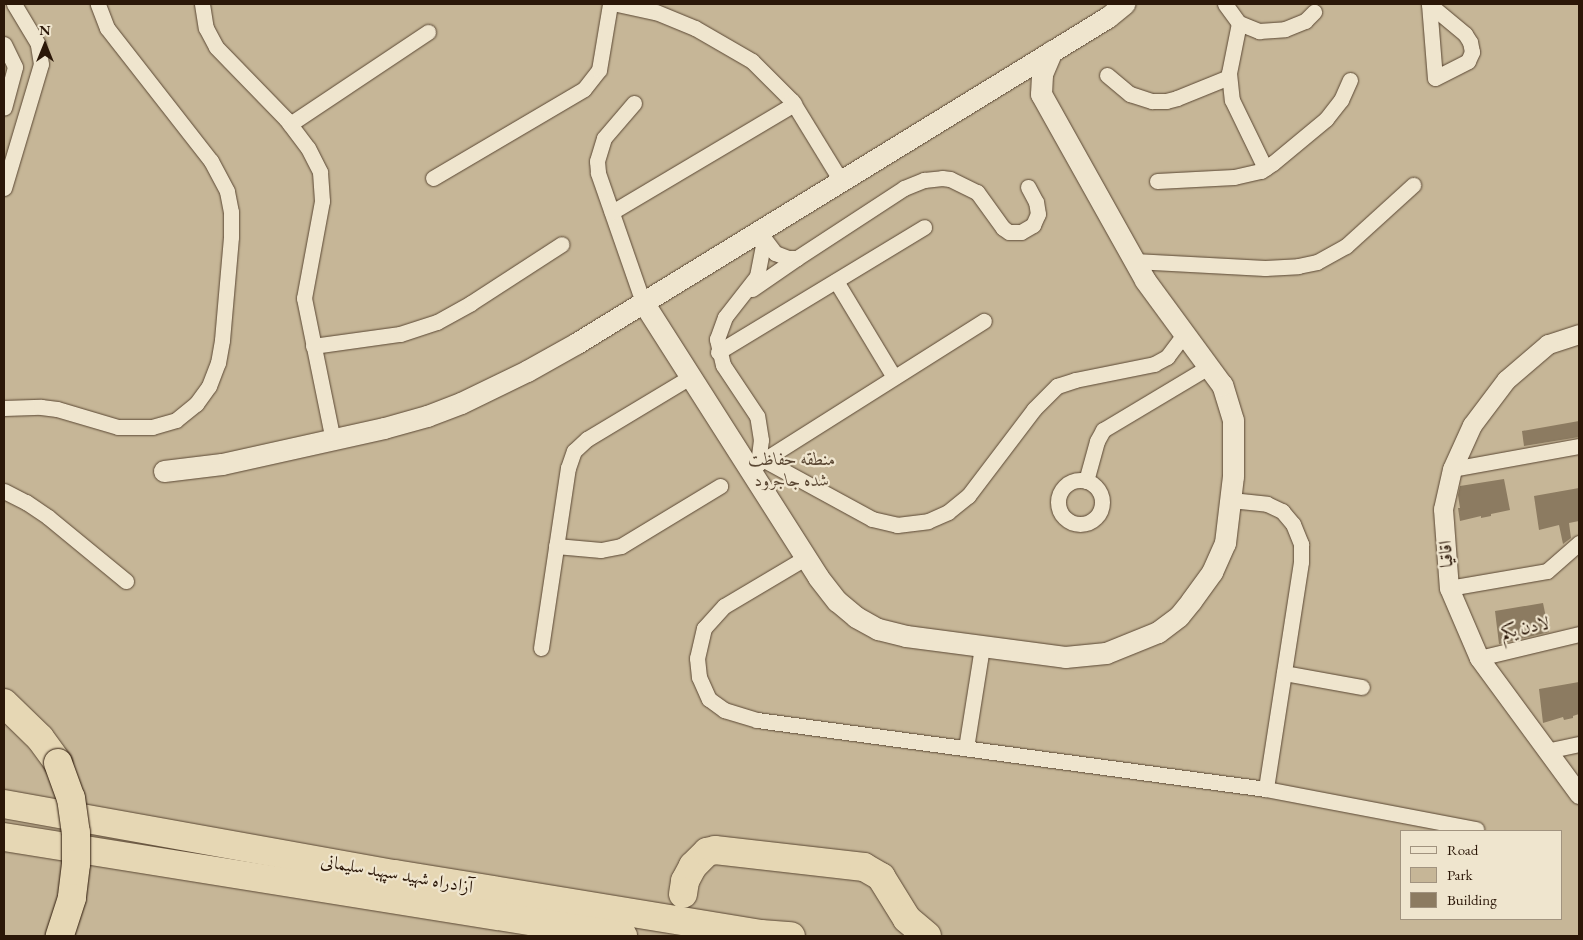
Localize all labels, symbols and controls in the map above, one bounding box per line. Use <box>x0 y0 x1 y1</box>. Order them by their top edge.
north arrow <box>20 20 70 70</box>
text: N <box>39 21 51 39</box>
park label: منطقه حفاظت شده جاجرود <box>748 449 836 492</box>
street label: اقاقیا <box>1434 540 1458 568</box>
street label: لادن یکم <box>1498 612 1552 644</box>
legend <box>1400 830 1563 920</box>
text: Road <box>1447 840 1478 859</box>
street label: آزادراه شهید سپهبد سلیمانی <box>319 850 475 898</box>
text: Park <box>1447 865 1473 884</box>
text: Building <box>1447 890 1497 909</box>

